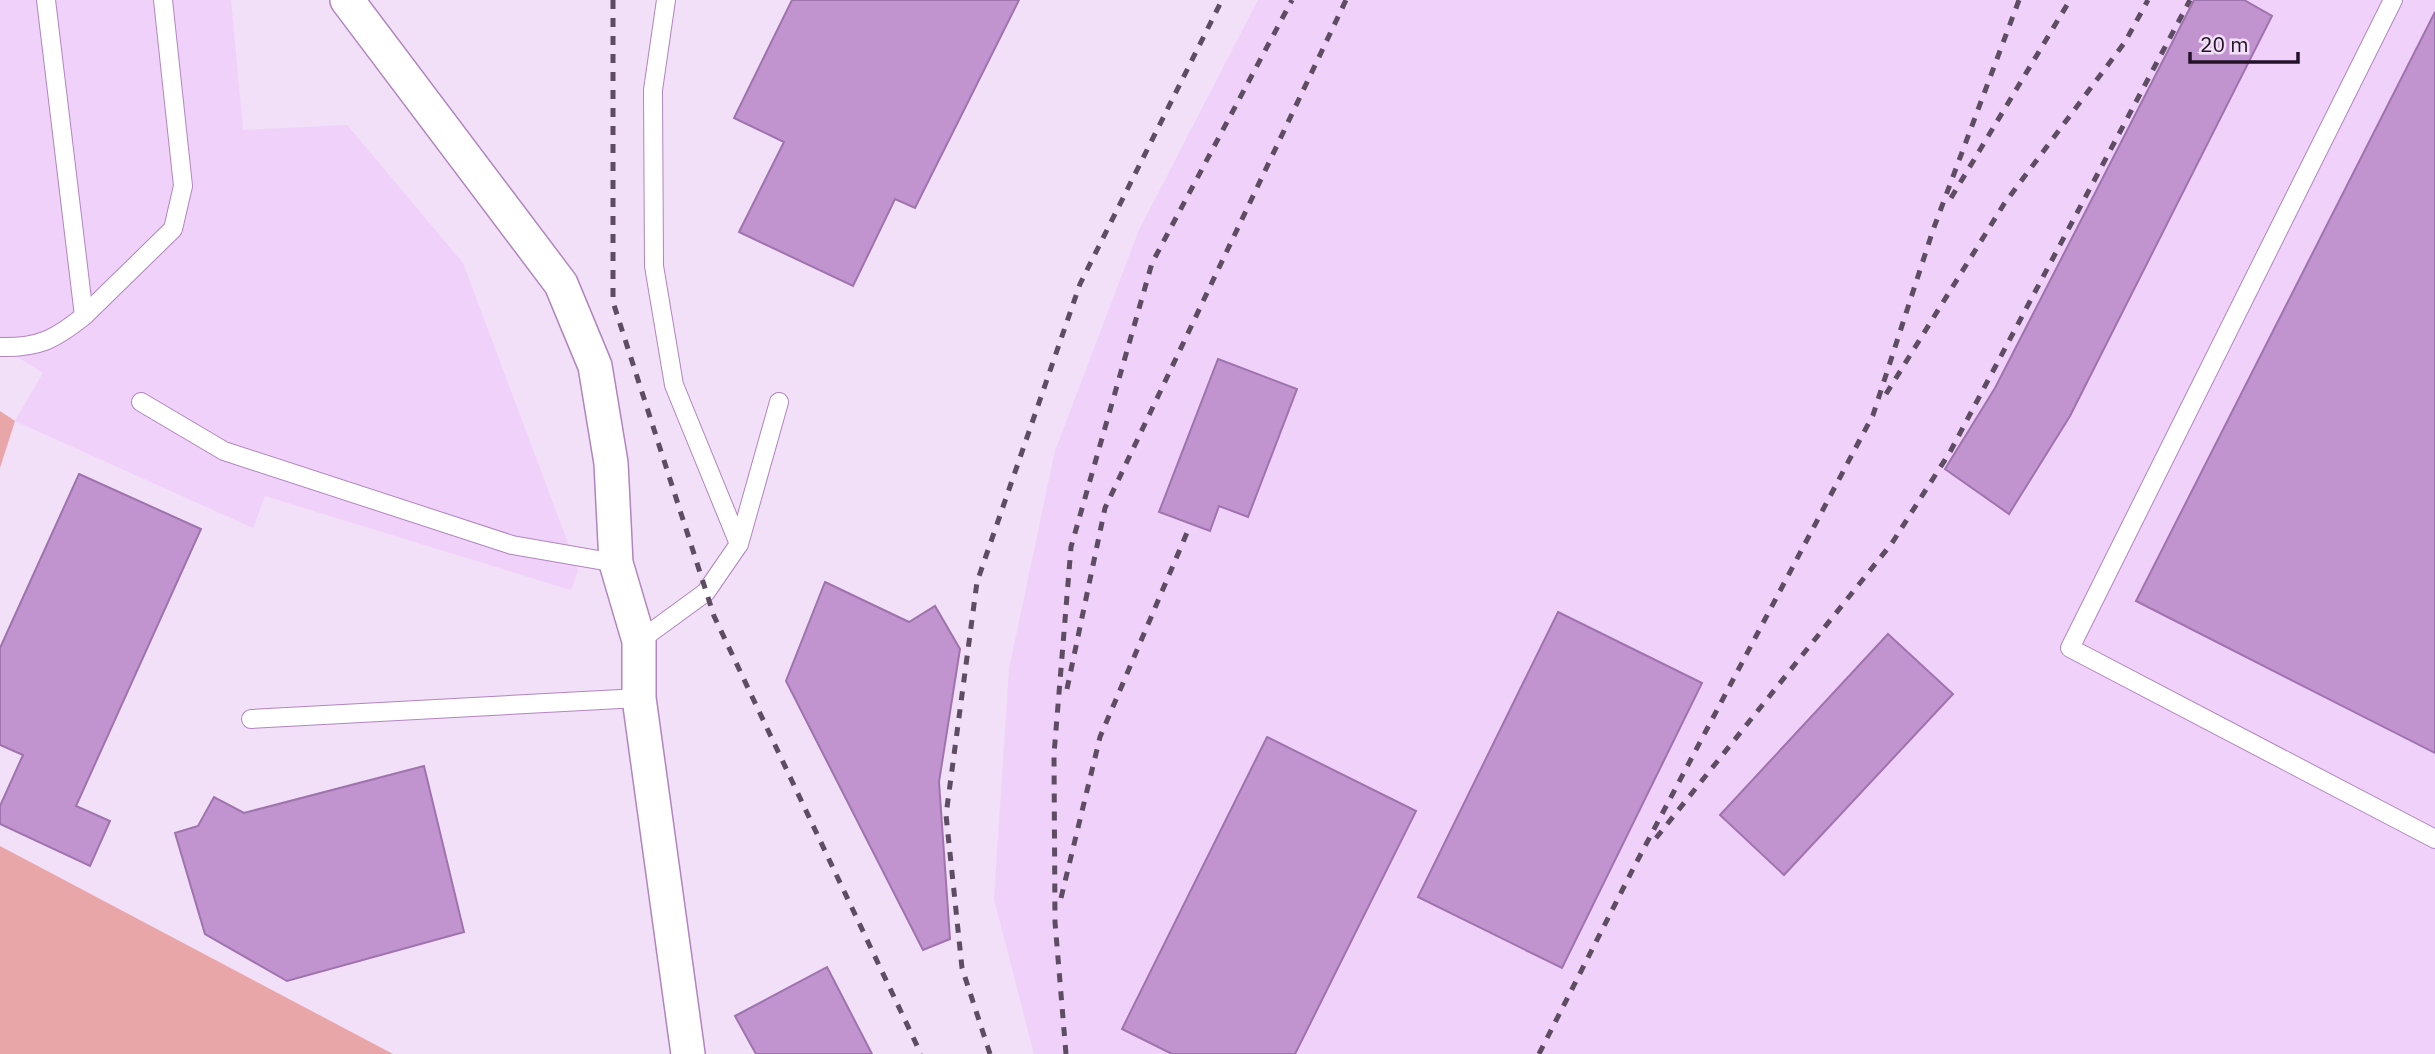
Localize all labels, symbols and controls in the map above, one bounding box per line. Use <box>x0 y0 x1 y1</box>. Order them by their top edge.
scale bar <box>2190 21 2298 65</box>
text: 20 m <box>2200 30 2249 58</box>

